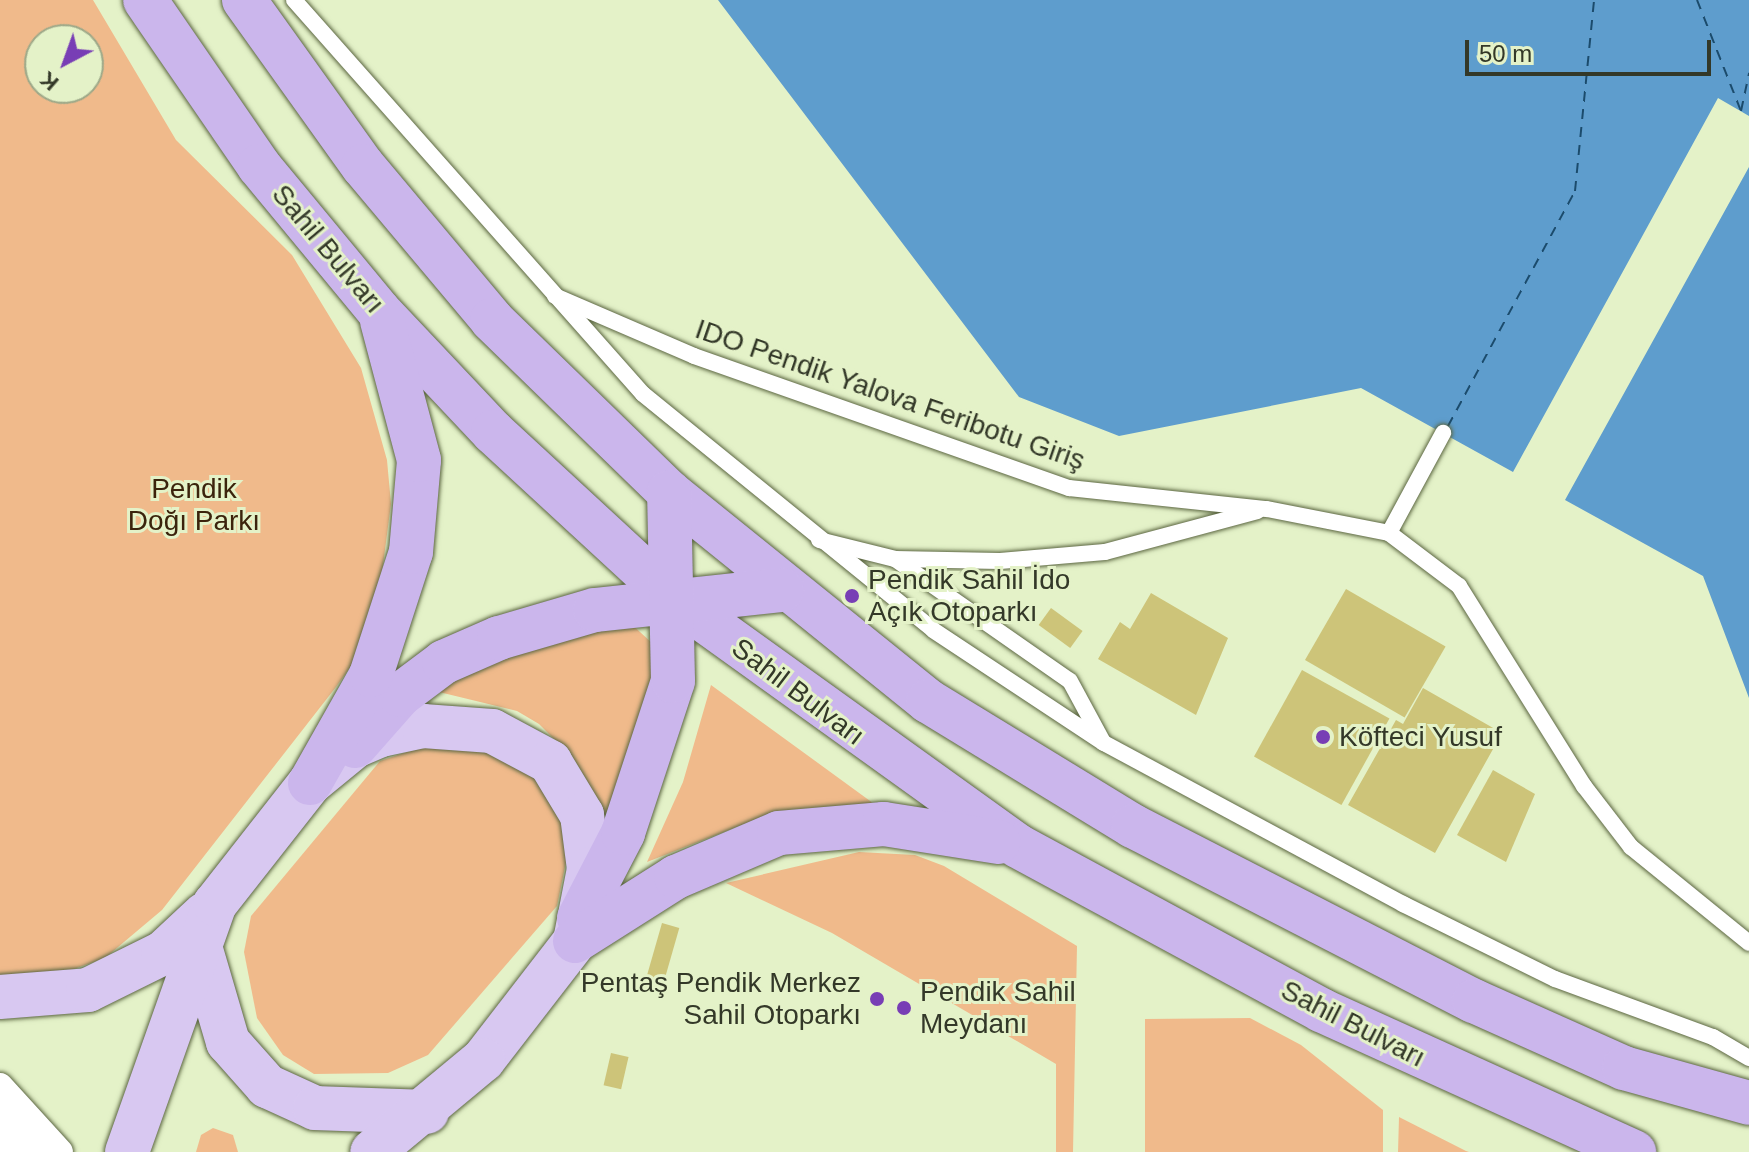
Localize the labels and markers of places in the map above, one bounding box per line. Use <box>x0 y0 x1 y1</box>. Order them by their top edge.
place label: Pendik Sahil İdo Açık Otoparkı <box>868 563 1070 629</box>
marker: Pendik Sahil İdo Açık Otoparkı <box>843 587 861 605</box>
place label: Köfteci Yusuf <box>1339 720 1502 754</box>
marker: Köfteci Yusuf <box>1314 728 1332 746</box>
place label: Pentaş Pendik Merkez Sahil Otoparkı <box>581 966 861 1032</box>
place label: Pendik Sahil Meydanı <box>920 975 1076 1041</box>
marker: Pentaş Pendik Merkez Sahil Otoparkı <box>868 990 886 1008</box>
marker: Pendik Sahil Meydanı <box>895 999 913 1017</box>

